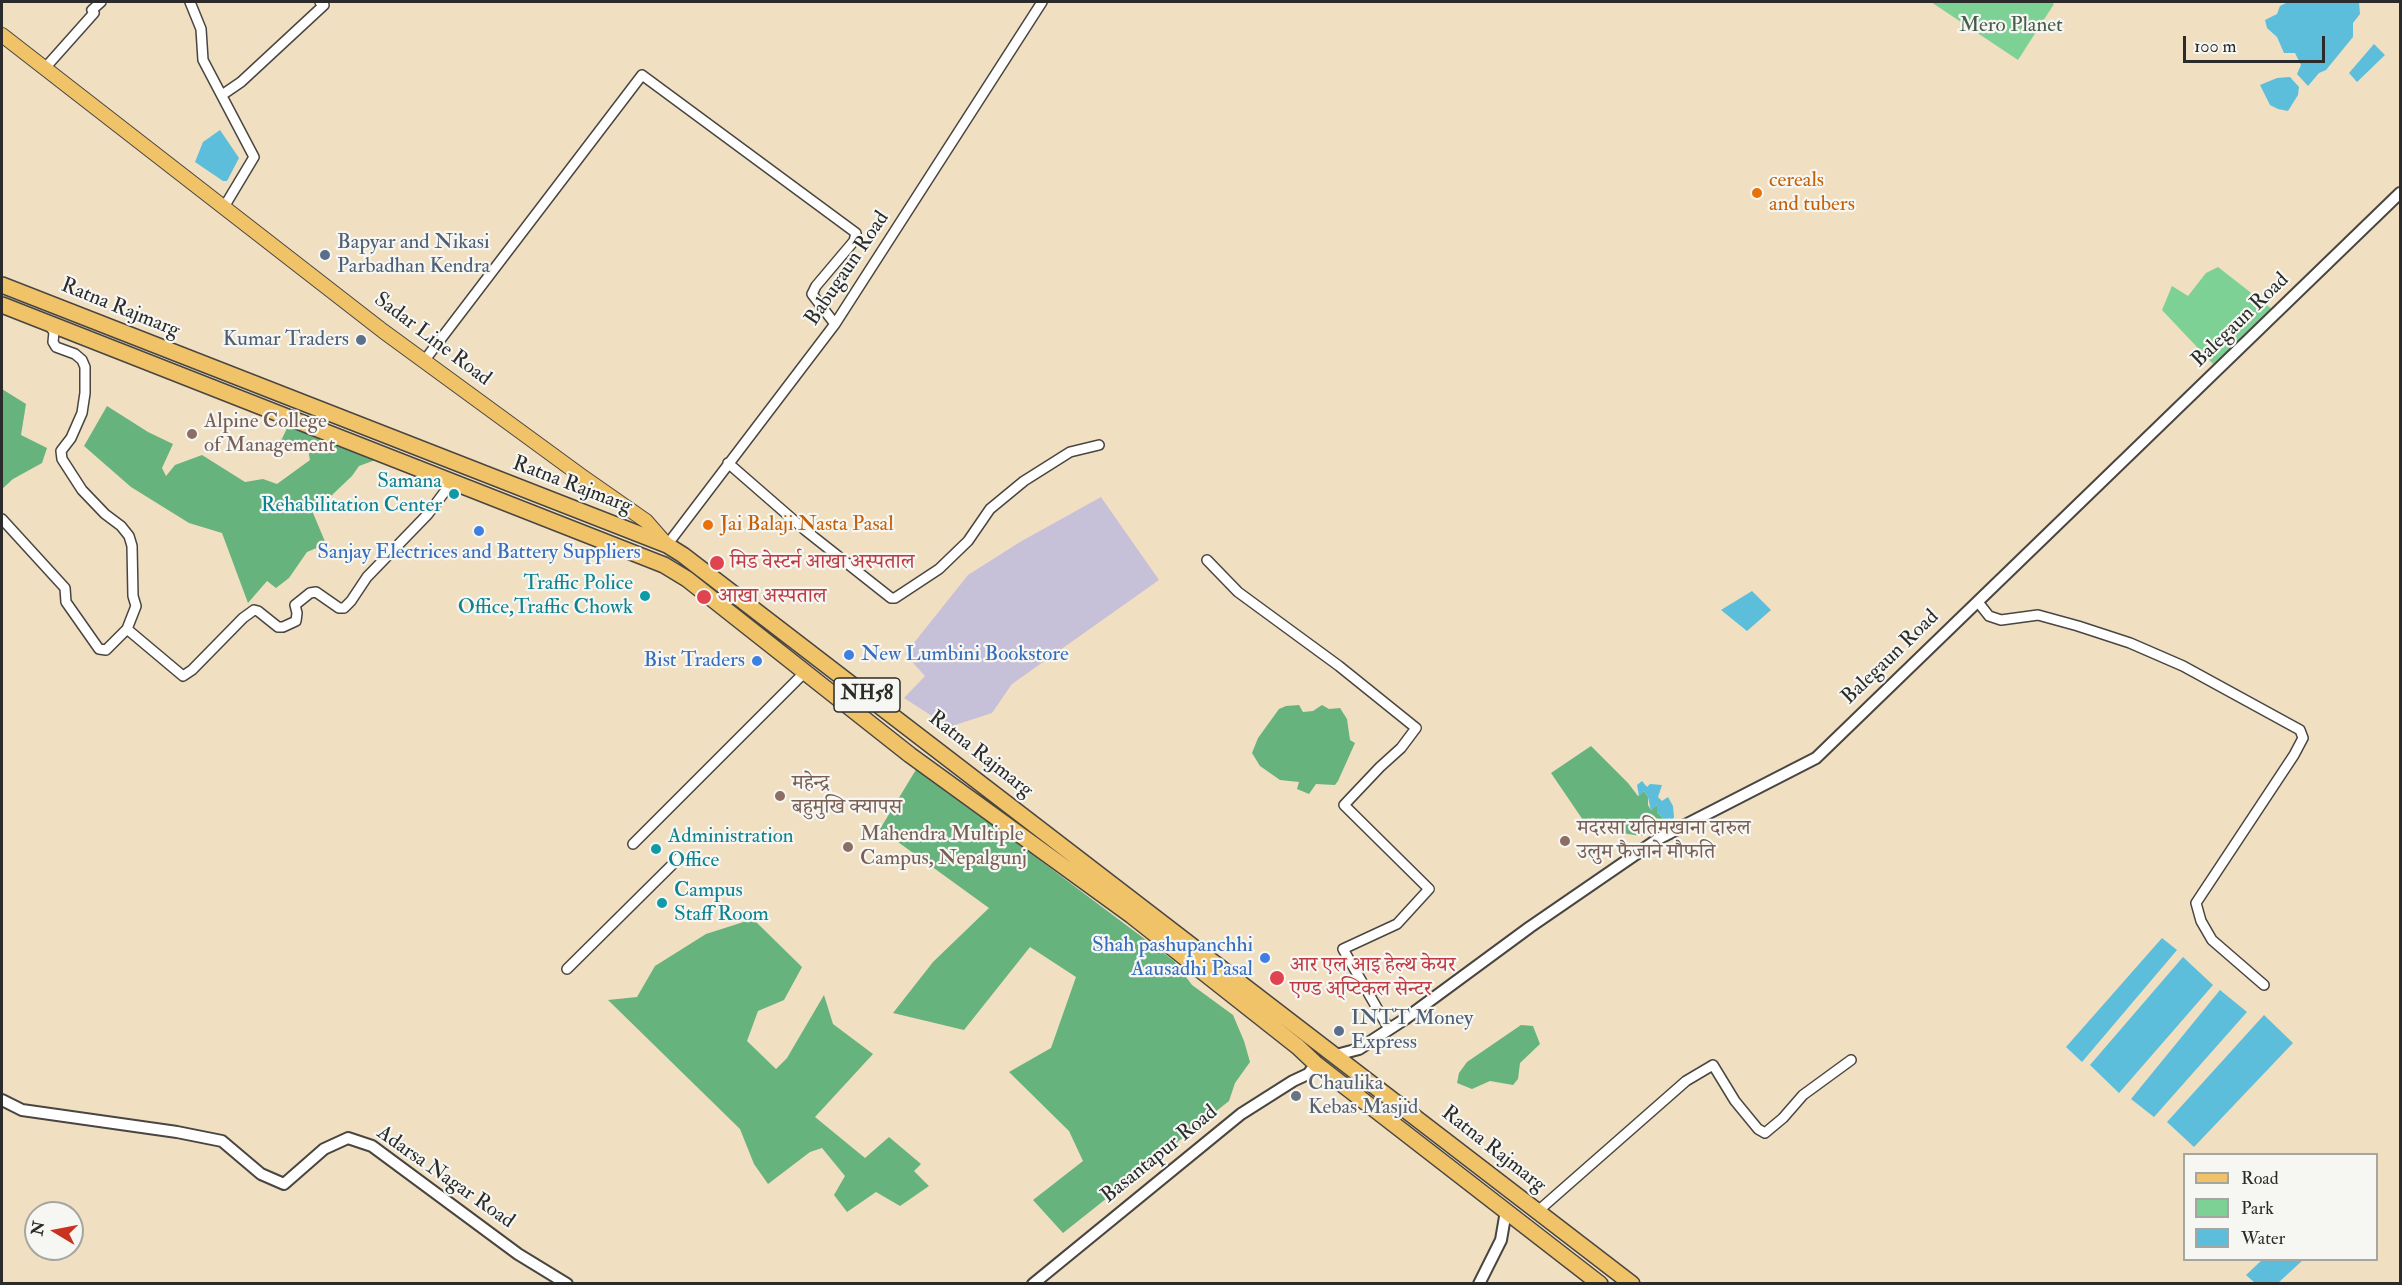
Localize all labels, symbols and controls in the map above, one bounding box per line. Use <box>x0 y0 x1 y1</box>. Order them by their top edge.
park label: Mero Planet <box>1959 13 2063 39</box>
scale bar <box>2186 24 2328 62</box>
text: 100 m <box>2194 35 2237 58</box>
place label: cereals and tubers <box>1769 168 1855 218</box>
marker: cereals and tubers <box>1750 186 1764 200</box>
street label: Babugaun Road <box>801 207 895 331</box>
place label: Bapyar and Nikasi Parbadhan Kendra <box>337 230 490 280</box>
marker: Bapyar and Nikasi Parbadhan Kendra <box>318 248 332 262</box>
street label: Balegaun Road <box>2187 268 2295 374</box>
street label: Ratna Rajmarg <box>57 274 183 344</box>
street label: Sadar Line Road <box>368 288 496 392</box>
place label: Kumar Traders <box>223 327 349 353</box>
marker: Kumar Traders <box>354 333 368 347</box>
place label: Alpine College of Management <box>204 409 335 459</box>
marker: Alpine College of Management <box>185 427 199 441</box>
street label: Ratna Rajmarg <box>509 452 635 520</box>
place label: Samana Rehabilitation Center <box>261 469 442 519</box>
marker: Samana Rehabilitation Center <box>447 487 461 501</box>
place label: Jai Balaji Nasta Pasal <box>720 512 894 538</box>
marker: Jai Balaji Nasta Pasal <box>701 518 715 532</box>
marker: Sanjay Electrices and Battery Suppliers <box>472 524 486 538</box>
place label: Sanjay Electrices and Battery Suppliers <box>317 540 641 566</box>
place label: मिड वेस्टर्न आखा अस्पताल <box>730 550 914 576</box>
marker: मिड वेस्टर्न आखा अस्पताल <box>708 554 726 572</box>
place label: Traffic Police Office,Traffic Chowk <box>458 571 633 621</box>
place label: आखा अस्पताल <box>718 584 827 610</box>
marker: आखा अस्पताल <box>695 588 713 606</box>
marker: Traffic Police Office,Traffic Chowk <box>638 589 652 603</box>
street label: Balegaun Road <box>1837 605 1945 711</box>
place label: New Lumbini Bookstore <box>861 642 1069 668</box>
place label: Bist Traders <box>643 648 745 674</box>
marker: New Lumbini Bookstore <box>842 648 856 662</box>
marker: Bist Traders <box>750 654 764 668</box>
road number: NH58 <box>834 678 900 712</box>
street label: Ratna Rajmarg <box>923 706 1037 804</box>
place label: महेन्द्र बहुमुखि क्यापस <box>792 771 902 821</box>
marker: महेन्द्र बहुमुखि क्यापस <box>773 789 787 803</box>
place label: मदरसा यतिमखाना दारुल उलुम फैजाने माैफति <box>1577 816 1750 866</box>
place label: Mahendra Multiple Campus, Nepalgunj <box>860 822 1027 872</box>
place label: Administration Office <box>668 824 794 874</box>
marker: मदरसा यतिमखाना दारुल उलुम फैजाने माैफति <box>1558 834 1572 848</box>
marker: Mahendra Multiple Campus, Nepalgunj <box>841 840 855 854</box>
marker: Administration Office <box>649 842 663 856</box>
place label: Campus Staff Room <box>674 878 769 928</box>
marker: Campus Staff Room <box>655 896 669 910</box>
place label: Shah pashupanchhi Aausadhi Pasal <box>1092 933 1253 983</box>
marker: Shah pashupanchhi Aausadhi Pasal <box>1258 951 1272 965</box>
place label: आर एल आइ हेल्थ केयर एण्ड अ्प्टिकल सेन्टर <box>1290 953 1455 1003</box>
marker: आर एल आइ हेल्थ केयर एण्ड अ्प्टिकल सेन्टर <box>1268 969 1286 987</box>
place label: INTT Money Express <box>1351 1006 1473 1056</box>
marker: INTT Money Express <box>1332 1024 1346 1038</box>
place label: Chaulika Kebas Masjid <box>1308 1071 1418 1121</box>
marker: Chaulika Kebas Masjid <box>1289 1089 1303 1103</box>
street label: Basantapur Road <box>1097 1101 1223 1209</box>
street label: Ratna Rajmarg <box>1436 1101 1550 1199</box>
street label: Adarsa Nagar Road <box>371 1121 519 1235</box>
legend <box>2183 1153 2378 1261</box>
text: Road <box>2241 1167 2279 1190</box>
text: Park <box>2241 1197 2274 1220</box>
north arrow <box>24 1201 84 1261</box>
text: N <box>27 1219 49 1237</box>
text: Water <box>2241 1227 2285 1250</box>

